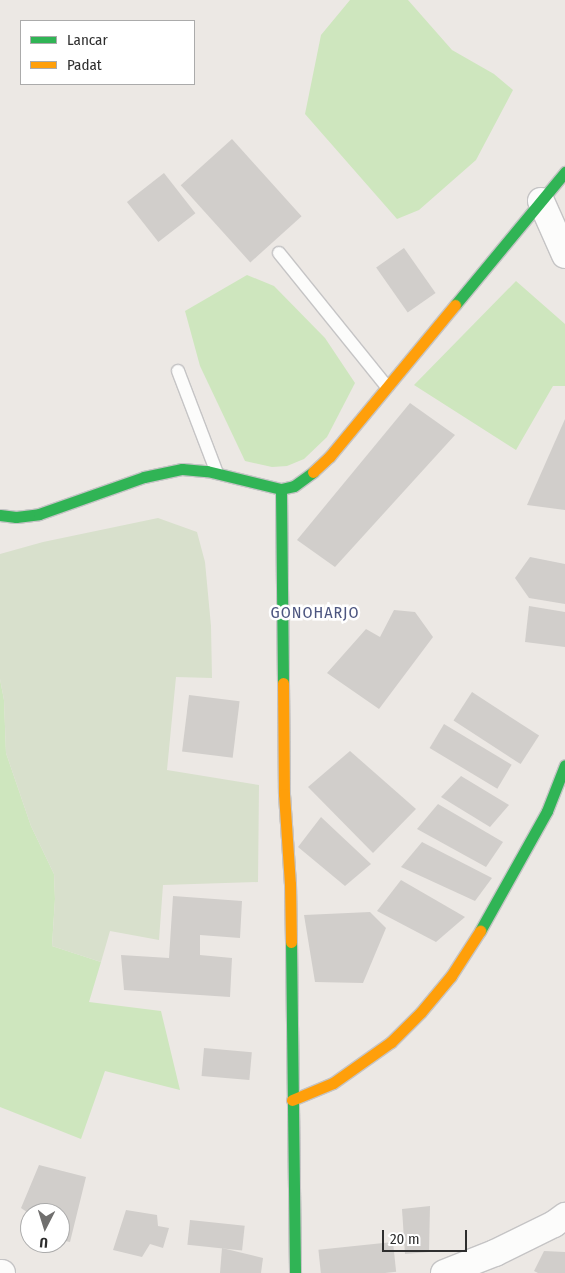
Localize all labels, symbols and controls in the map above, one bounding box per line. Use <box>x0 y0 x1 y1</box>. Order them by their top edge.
legend <box>20 20 195 85</box>
text: Lancar <box>67 31 108 49</box>
text: Padat <box>67 56 102 74</box>
district label: GONOHARJO <box>269 603 361 623</box>
north arrow <box>20 1203 70 1253</box>
scale bar <box>385 1220 470 1252</box>
text: 20 m <box>390 1230 420 1248</box>
text: U <box>39 1234 49 1251</box>

